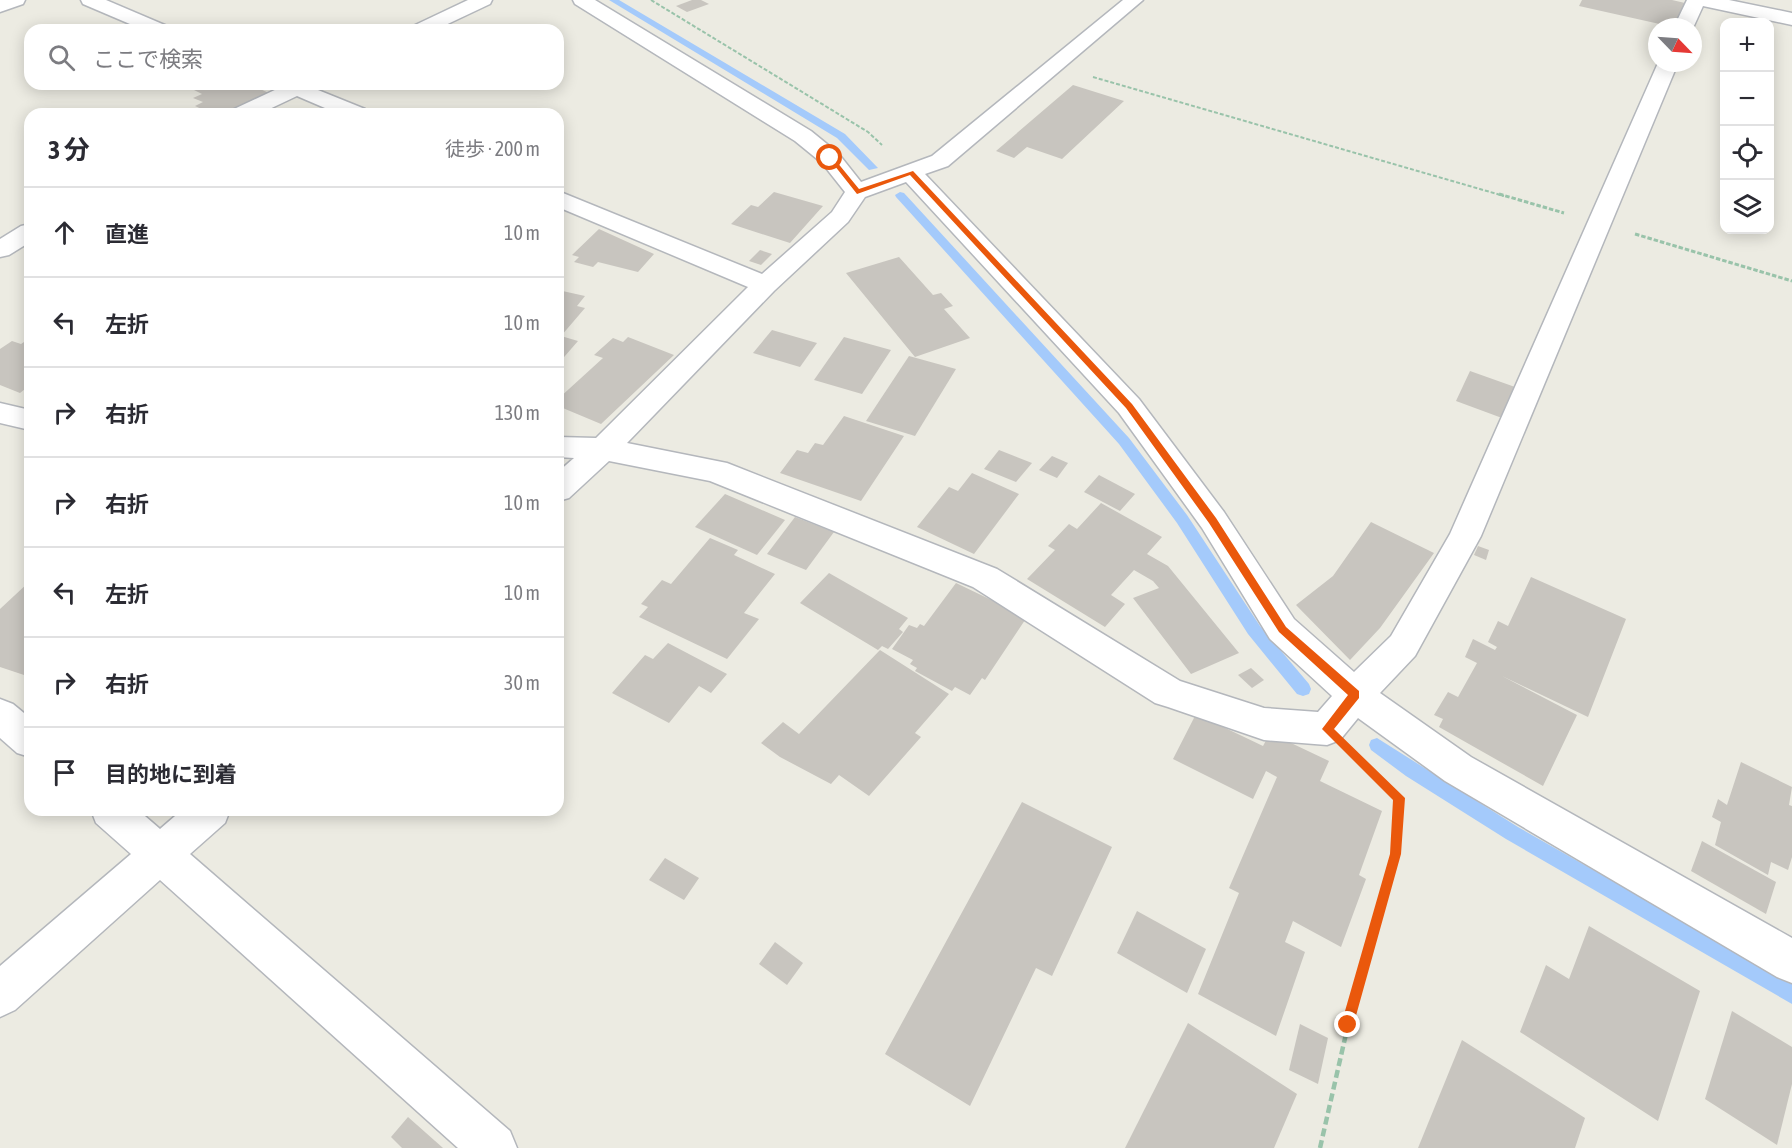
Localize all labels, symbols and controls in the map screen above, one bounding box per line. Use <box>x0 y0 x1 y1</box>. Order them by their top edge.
north arrow <box>1648 18 1702 72</box>
map controls <box>1720 18 1774 234</box>
button: + <box>1720 18 1774 72</box>
search box <box>24 24 564 90</box>
icon: search <box>45 41 78 74</box>
text: ここで検索 <box>93 46 203 72</box>
button: − <box>1720 72 1774 126</box>
button: locate <box>1720 126 1774 180</box>
text: 3 分 <box>48 135 90 165</box>
text: 徒歩 · 200 m <box>445 137 540 160</box>
route start <box>816 144 842 170</box>
button: layers <box>1720 180 1774 234</box>
icon: ahead <box>48 216 81 249</box>
text: 直進 <box>105 221 149 247</box>
text: 10 m <box>504 221 540 244</box>
icon: left <box>48 306 81 339</box>
text: 左折 <box>105 311 149 337</box>
text: 10 m <box>504 311 540 334</box>
icon: right <box>48 396 81 429</box>
text: 右折 <box>105 401 149 427</box>
text: 130 m <box>495 401 540 424</box>
icon: right <box>48 486 81 519</box>
text: 右折 <box>105 491 149 517</box>
text: 10 m <box>504 491 540 514</box>
icon: left <box>48 576 81 609</box>
text: 左折 <box>105 581 149 607</box>
text: 10 m <box>504 581 540 604</box>
icon: right <box>48 666 81 699</box>
text: 右折 <box>105 671 149 697</box>
text: 30 m <box>504 671 540 694</box>
icon: arrive <box>48 756 81 789</box>
text: 目的地に到着 <box>105 761 237 787</box>
route end <box>1334 1011 1360 1037</box>

